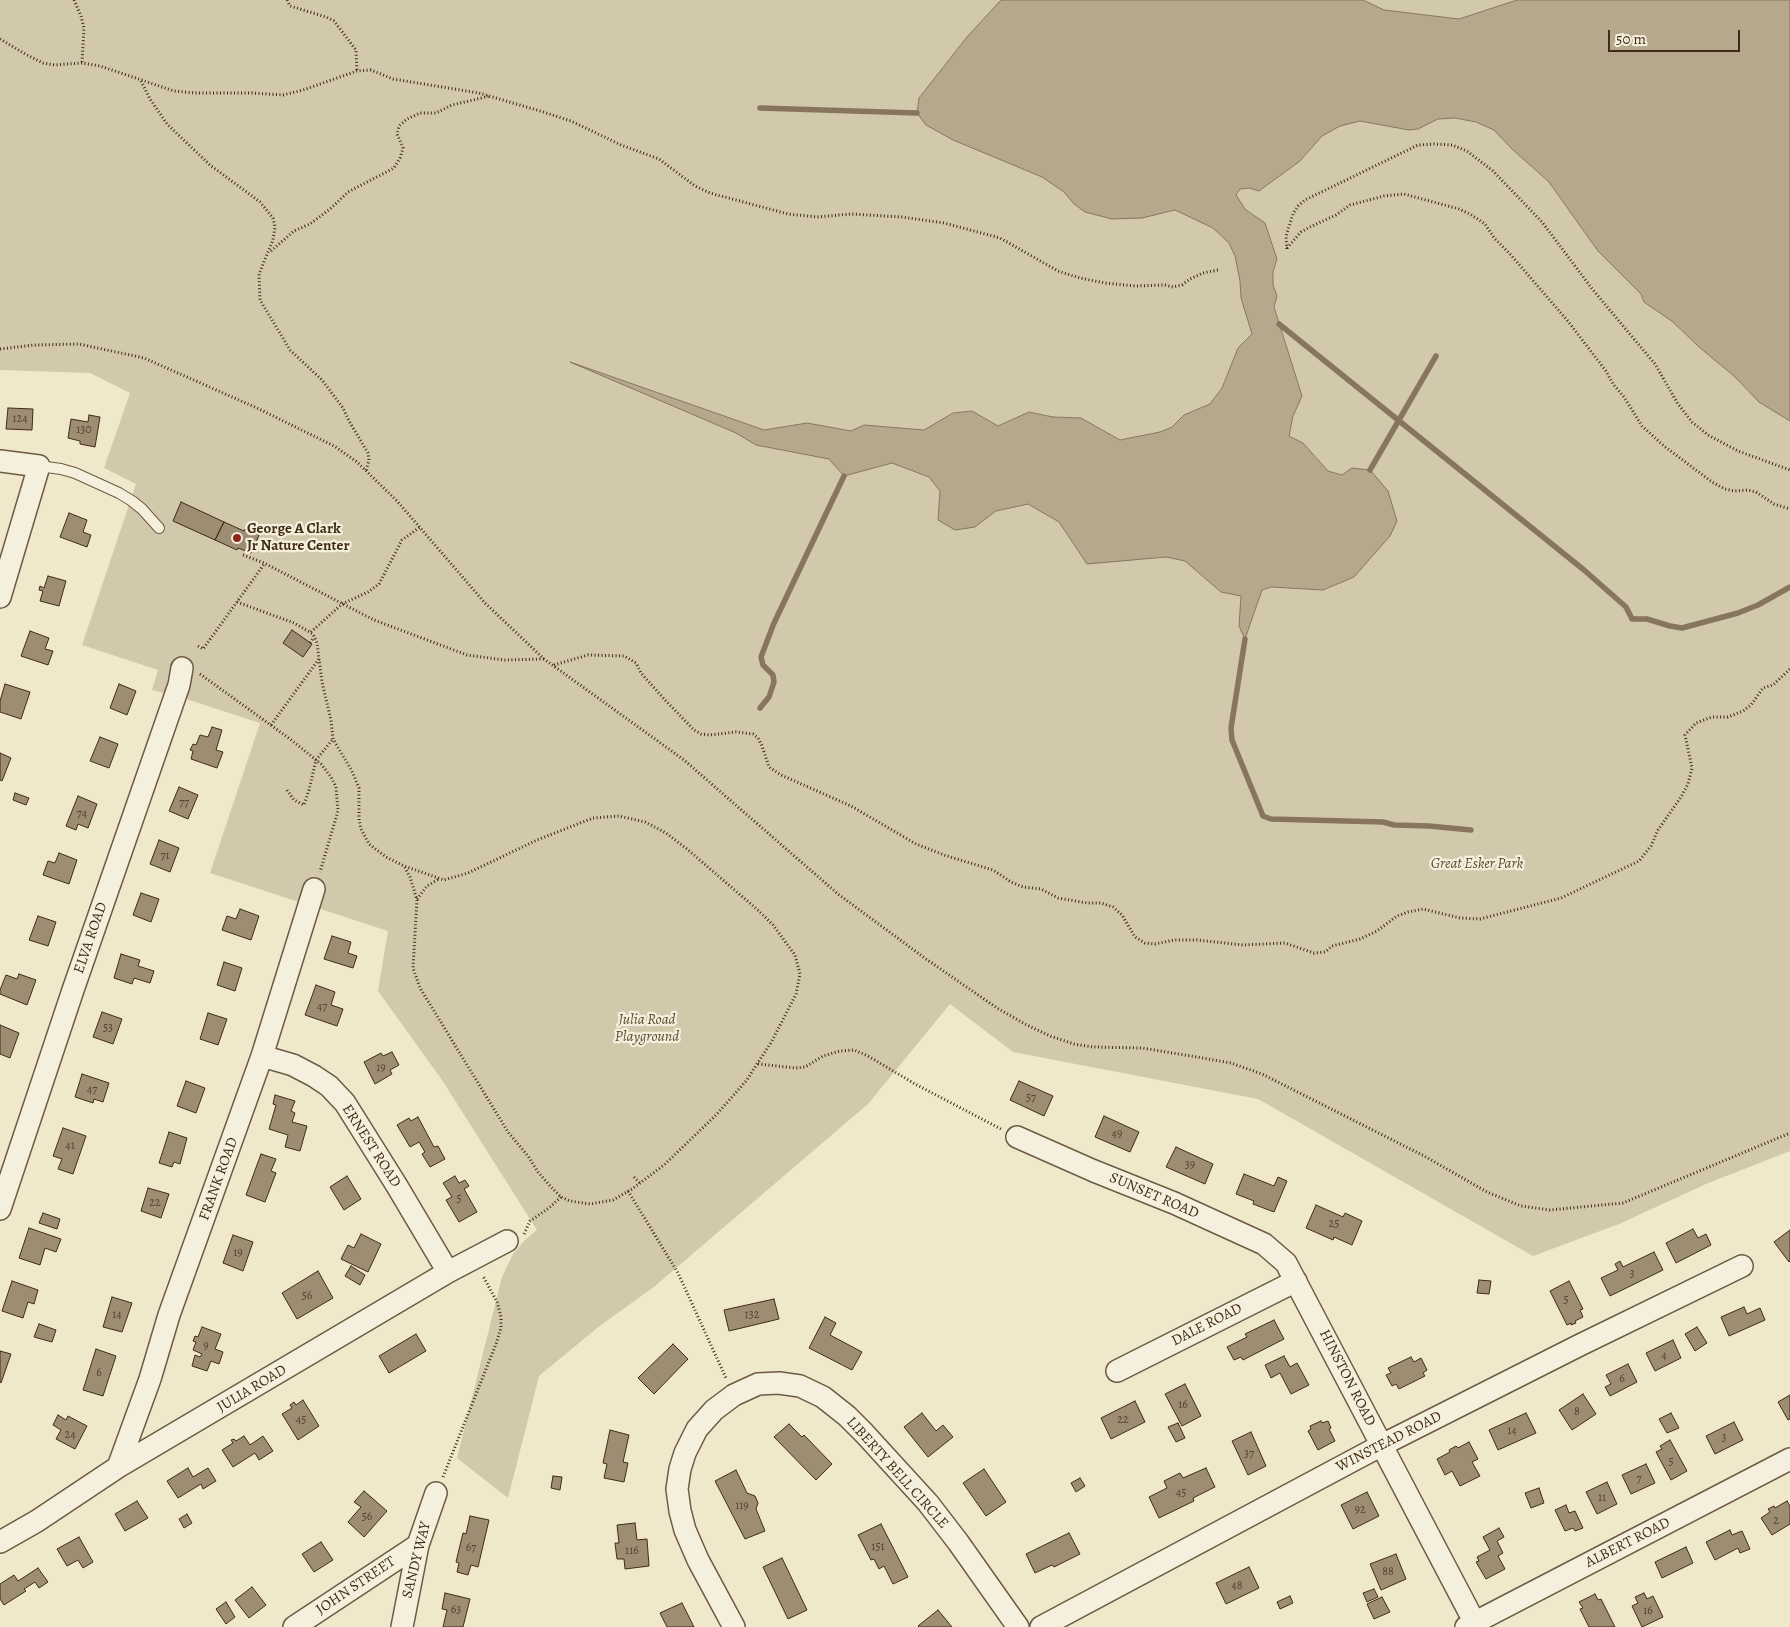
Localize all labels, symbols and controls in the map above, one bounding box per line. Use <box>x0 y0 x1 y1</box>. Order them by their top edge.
scale bar <box>1610 20 1742 52</box>
text: 50 m <box>1616 29 1646 49</box>
house number: 124 <box>12 412 28 426</box>
house number: 130 <box>76 423 92 437</box>
place label: George A Clark Jr Nature Center <box>247 520 350 555</box>
marker: George A Clark Jr Nature Center <box>231 532 243 544</box>
house number: 77 <box>179 796 189 810</box>
house number: 74 <box>77 807 87 821</box>
house number: 71 <box>160 849 170 863</box>
park label: Great Esker Park <box>1431 855 1523 873</box>
street label: ELVA ROAD <box>70 900 112 976</box>
house number: 47 <box>317 1000 327 1014</box>
park label: Julia Road Playground <box>615 1011 679 1046</box>
house number: 53 <box>103 1021 113 1035</box>
house number: 19 <box>376 1061 386 1075</box>
house number: 47 <box>87 1083 97 1097</box>
house number: 57 <box>1026 1091 1036 1105</box>
street label: ERNEST ROAD <box>337 1101 405 1191</box>
house number: 49 <box>1112 1127 1122 1141</box>
street label: FRANK ROAD <box>196 1135 242 1223</box>
house number: 41 <box>65 1139 75 1153</box>
house number: 39 <box>1185 1158 1195 1172</box>
street label: SUNSET ROAD <box>1107 1169 1201 1223</box>
house number: 5 <box>456 1192 462 1206</box>
house number: 22 <box>149 1196 161 1210</box>
house number: 25 <box>1329 1217 1339 1231</box>
house number: 19 <box>233 1246 243 1260</box>
house number: 3 <box>1630 1267 1634 1281</box>
house number: 56 <box>302 1289 312 1303</box>
house number: 5 <box>1563 1293 1569 1307</box>
street label: DALE ROAD <box>1169 1300 1245 1350</box>
house number: 14 <box>112 1308 122 1322</box>
house number: 132 <box>745 1308 759 1322</box>
street label: HINSTON ROAD <box>1315 1327 1379 1429</box>
house number: 9 <box>203 1339 209 1353</box>
house number: 4 <box>1661 1349 1667 1363</box>
street label: JULIA ROAD <box>214 1361 290 1417</box>
house number: 6 <box>96 1366 102 1380</box>
house number: 6 <box>1619 1372 1625 1386</box>
house number: 16 <box>1178 1398 1188 1412</box>
house number: 8 <box>1574 1405 1580 1419</box>
street label: WINSTEAD ROAD <box>1333 1408 1445 1476</box>
house number: 45 <box>296 1413 306 1427</box>
street label: LIBERTY BELL CIRCLE <box>842 1413 952 1533</box>
house number: 22 <box>1117 1413 1129 1427</box>
house number: 14 <box>1507 1424 1517 1438</box>
house number: 24 <box>64 1428 76 1442</box>
house number: 3 <box>1722 1431 1726 1445</box>
house number: 37 <box>1244 1447 1254 1461</box>
house number: 5 <box>1668 1455 1674 1469</box>
house number: 7 <box>1636 1472 1642 1486</box>
house number: 45 <box>1176 1486 1186 1500</box>
house number: 11 <box>1598 1491 1606 1505</box>
house number: 119 <box>735 1499 749 1513</box>
house number: 92 <box>1354 1503 1366 1517</box>
house number: 56 <box>362 1510 372 1524</box>
street label: ALBERT ROAD <box>1583 1514 1673 1572</box>
house number: 2 <box>1773 1514 1779 1528</box>
street label: SANDY WAY <box>399 1520 435 1600</box>
house number: 151 <box>871 1540 885 1554</box>
house number: 67 <box>466 1541 476 1555</box>
house number: 116 <box>625 1544 639 1558</box>
street label: JOHN STREET <box>313 1553 399 1619</box>
house number: 88 <box>1382 1565 1394 1579</box>
house number: 48 <box>1231 1579 1243 1593</box>
house number: 63 <box>451 1603 461 1617</box>
house number: 16 <box>1643 1604 1653 1618</box>

